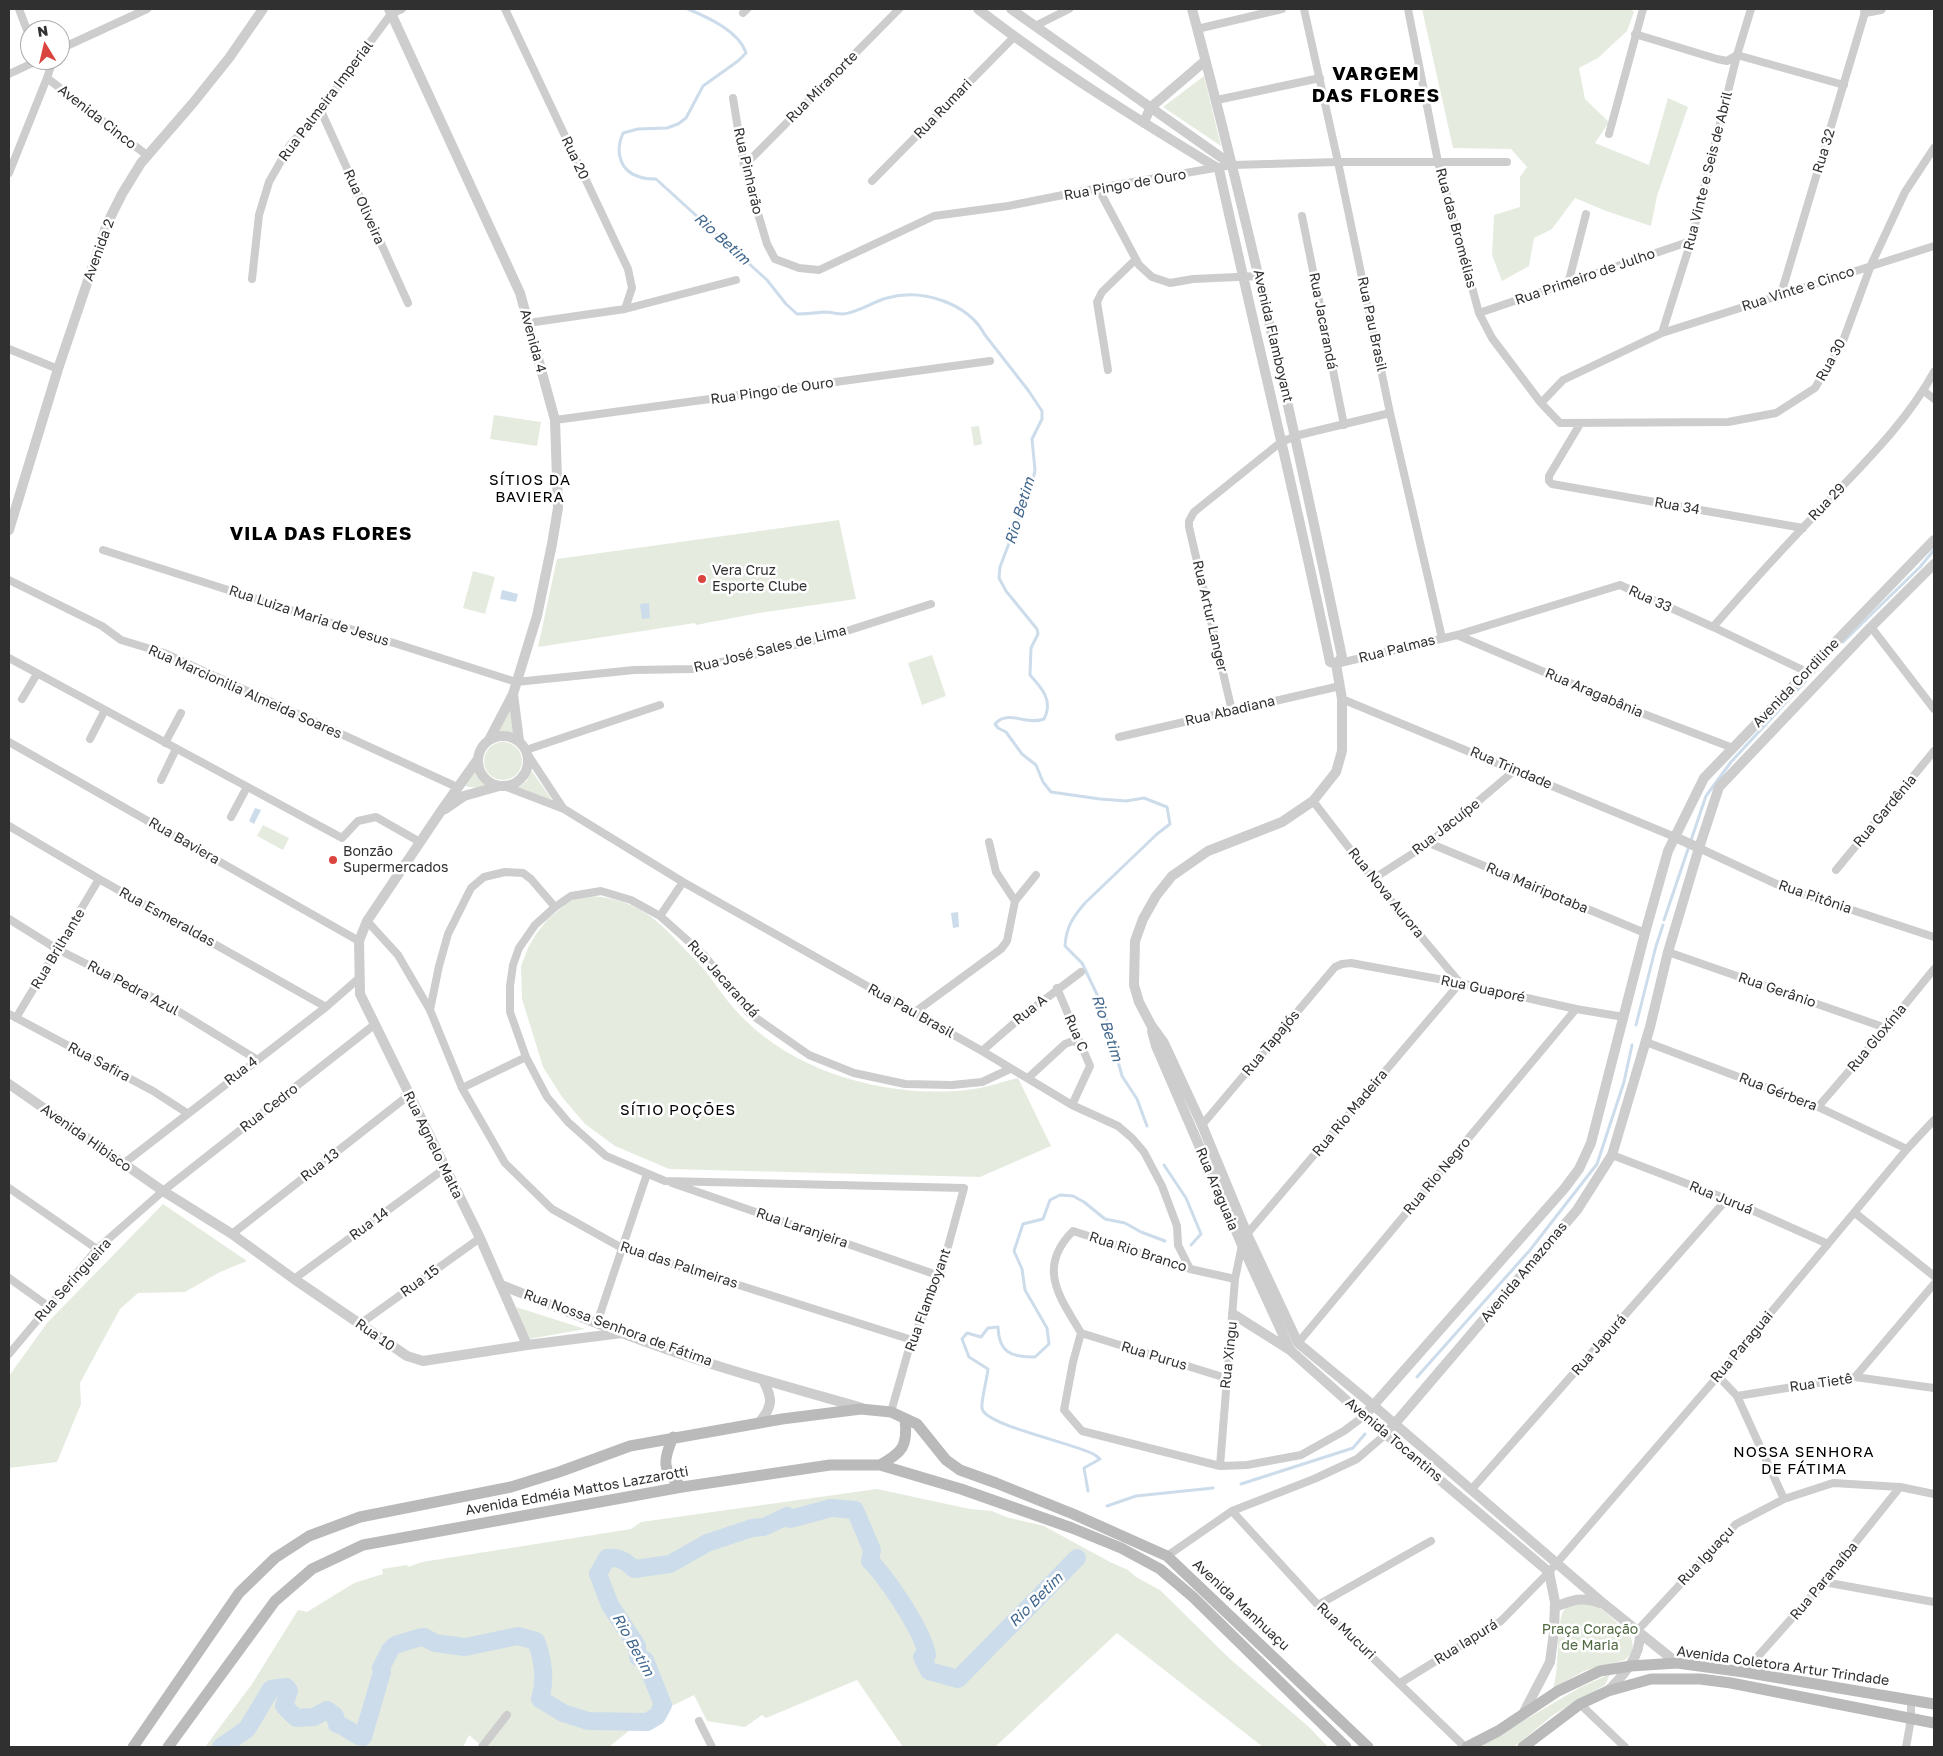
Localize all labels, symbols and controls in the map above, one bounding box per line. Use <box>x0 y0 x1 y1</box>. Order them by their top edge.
north arrow <box>20 20 70 70</box>
text: N <box>36 21 49 40</box>
street label: Rua Palmeira Imperial <box>275 37 377 165</box>
street label: Rua Miranorte <box>783 48 861 126</box>
district label: VARGEM DAS FLORES <box>1311 63 1441 107</box>
street label: Rua Rumari <box>910 76 976 142</box>
street label: Avenida Cinco <box>55 81 139 153</box>
street label: Rua Vinte e Seis de Abril <box>1680 90 1736 252</box>
street label: Rua Pinharão <box>730 126 766 216</box>
street label: Rua 32 <box>1809 127 1839 175</box>
street label: Rua 20 <box>558 134 592 182</box>
street label: Rua Pingo de Ouro <box>1063 166 1187 204</box>
street label: Rua das Bromélias <box>1432 166 1480 290</box>
street label: Rua Oliveira <box>340 167 388 247</box>
water label: Rio Betim <box>690 209 754 269</box>
street label: Avenida 2 <box>80 217 118 283</box>
street label: Rua Primeiro de Julho <box>1513 245 1657 309</box>
street label: Rua Vinte e Cinco <box>1740 263 1856 315</box>
street label: Avenida Flamboyant <box>1250 268 1296 404</box>
street label: Rua Jacarandá <box>1305 271 1341 371</box>
street label: Rua Pau Brasil <box>1354 275 1390 373</box>
street label: Avenida 4 <box>516 307 550 375</box>
street label: Rua 30 <box>1813 336 1849 384</box>
street label: Rua Pingo de Ouro <box>709 374 835 408</box>
district label: SÍTIOS DA BAVIERA <box>488 471 572 506</box>
water label: Rio Betim <box>1001 475 1039 547</box>
street label: Rua 29 <box>1805 480 1849 524</box>
street label: Rua 34 <box>1653 494 1701 518</box>
district label: VILA DAS FLORES <box>228 523 414 545</box>
street label: Rua Artur Langer <box>1189 559 1231 673</box>
place label: Vera Cruz Esporte Clube <box>712 563 807 596</box>
marker: Vera Cruz Esporte Clube <box>696 573 708 585</box>
street label: Rua Luiza Maria de Jesus <box>227 582 391 650</box>
street label: Rua 33 <box>1626 582 1674 616</box>
street label: Rua José Sales de Lima <box>692 622 848 676</box>
street label: Rua Palmas <box>1357 631 1437 667</box>
street label: Avenida Cordiline <box>1749 635 1843 731</box>
street label: Rua Marcionilia Almeida Soares <box>146 642 344 742</box>
street label: Rua Aragabânia <box>1542 665 1646 721</box>
street label: Rua Abadiana <box>1183 692 1277 730</box>
street label: Rua Trindade <box>1467 743 1555 793</box>
street label: Rua Gardênia <box>1850 771 1920 851</box>
street label: Rua Jacuípe <box>1409 795 1483 859</box>
street label: Rua Baviera <box>146 814 222 868</box>
place label: Bonzão Supermercados <box>343 844 448 876</box>
street label: Rua Nova Aurora <box>1344 844 1428 942</box>
marker: Bonzão Supermercados <box>327 854 339 866</box>
street label: Rua Mairipotaba <box>1484 859 1590 917</box>
street label: Rua Pitônia <box>1776 877 1854 917</box>
street label: Rua Esmeraldas <box>116 884 218 950</box>
street label: Rua Brilhante <box>27 906 89 992</box>
street label: Rua Jacarandá <box>684 937 762 1021</box>
street label: Rua Pedra Azul <box>84 957 182 1019</box>
street label: Rua Gerânio <box>1736 969 1818 1011</box>
street label: Rua Guaporé <box>1439 972 1527 1006</box>
street label: Rua Pau Brasil <box>865 980 957 1042</box>
street label: Rua A <box>1010 991 1050 1029</box>
water label: Rio Betim <box>1088 992 1126 1064</box>
street label: Rua Gloxínia <box>1844 1001 1910 1075</box>
street label: Rua Tapajós <box>1239 1007 1303 1079</box>
street label: Rua C <box>1061 1012 1091 1054</box>
street label: Rua Safira <box>65 1039 133 1085</box>
street label: Rua 4 <box>221 1053 261 1089</box>
street label: Rua Rio Madeira <box>1309 1066 1391 1160</box>
street label: Rua Gérbera <box>1736 1069 1820 1115</box>
street label: Rua Cedro <box>237 1080 301 1136</box>
street label: Rua Agnelo Malta <box>400 1088 466 1202</box>
street label: Avenida Hibisco <box>37 1100 135 1176</box>
district label: SÍTIO POÇÕES <box>618 1101 738 1119</box>
street label: Rua Rio Negro <box>1400 1134 1474 1218</box>
street label: Rua 13 <box>297 1145 343 1185</box>
street label: Rua Araguaia <box>1192 1145 1242 1233</box>
street label: Rua Juruá <box>1687 1178 1755 1218</box>
street label: Rua 14 <box>346 1204 392 1244</box>
street label: Rua Laranjeira <box>754 1204 850 1252</box>
street label: Avenida Amazonas <box>1477 1218 1571 1326</box>
street label: Rua Rio Branco <box>1087 1228 1189 1276</box>
street label: Rua Seringueira <box>31 1235 115 1325</box>
street label: Rua das Palmeiras <box>618 1238 740 1292</box>
street label: Rua Flamboyant <box>902 1246 954 1354</box>
street label: Rua 15 <box>397 1261 443 1301</box>
street label: Rua Nossa Senhora de Fátima <box>521 1286 715 1370</box>
street label: Rua Paraguai <box>1707 1308 1777 1386</box>
street label: Rua Japurá <box>1568 1311 1630 1379</box>
street label: Rua 10 <box>352 1315 398 1355</box>
street label: Rua Xingu <box>1217 1320 1241 1390</box>
street label: Rua Purus <box>1119 1338 1189 1374</box>
street label: Rua Tietê <box>1788 1370 1854 1396</box>
street label: Avenida Tocantins <box>1342 1394 1446 1486</box>
district label: NOSSA SENHORA DE FÁTIMA <box>1732 1443 1876 1478</box>
street label: Avenida Edméia Mattos Lazzarotti <box>464 1463 690 1519</box>
street label: Rua Iguaçu <box>1674 1523 1738 1589</box>
street label: Rua Paranaíba <box>1787 1539 1861 1623</box>
street label: Avenida Manhuaçu <box>1189 1556 1293 1654</box>
water label: Rio Betim <box>1005 1569 1067 1631</box>
street label: Rua Mucuri <box>1313 1599 1379 1663</box>
water label: Rio Betim <box>608 1610 658 1680</box>
street label: Rua Iapurá <box>1431 1616 1501 1668</box>
park label: Praça Coração de Maria <box>1542 1622 1638 1654</box>
street label: Avenida Coletora Artur Trindade <box>1676 1643 1890 1689</box>

